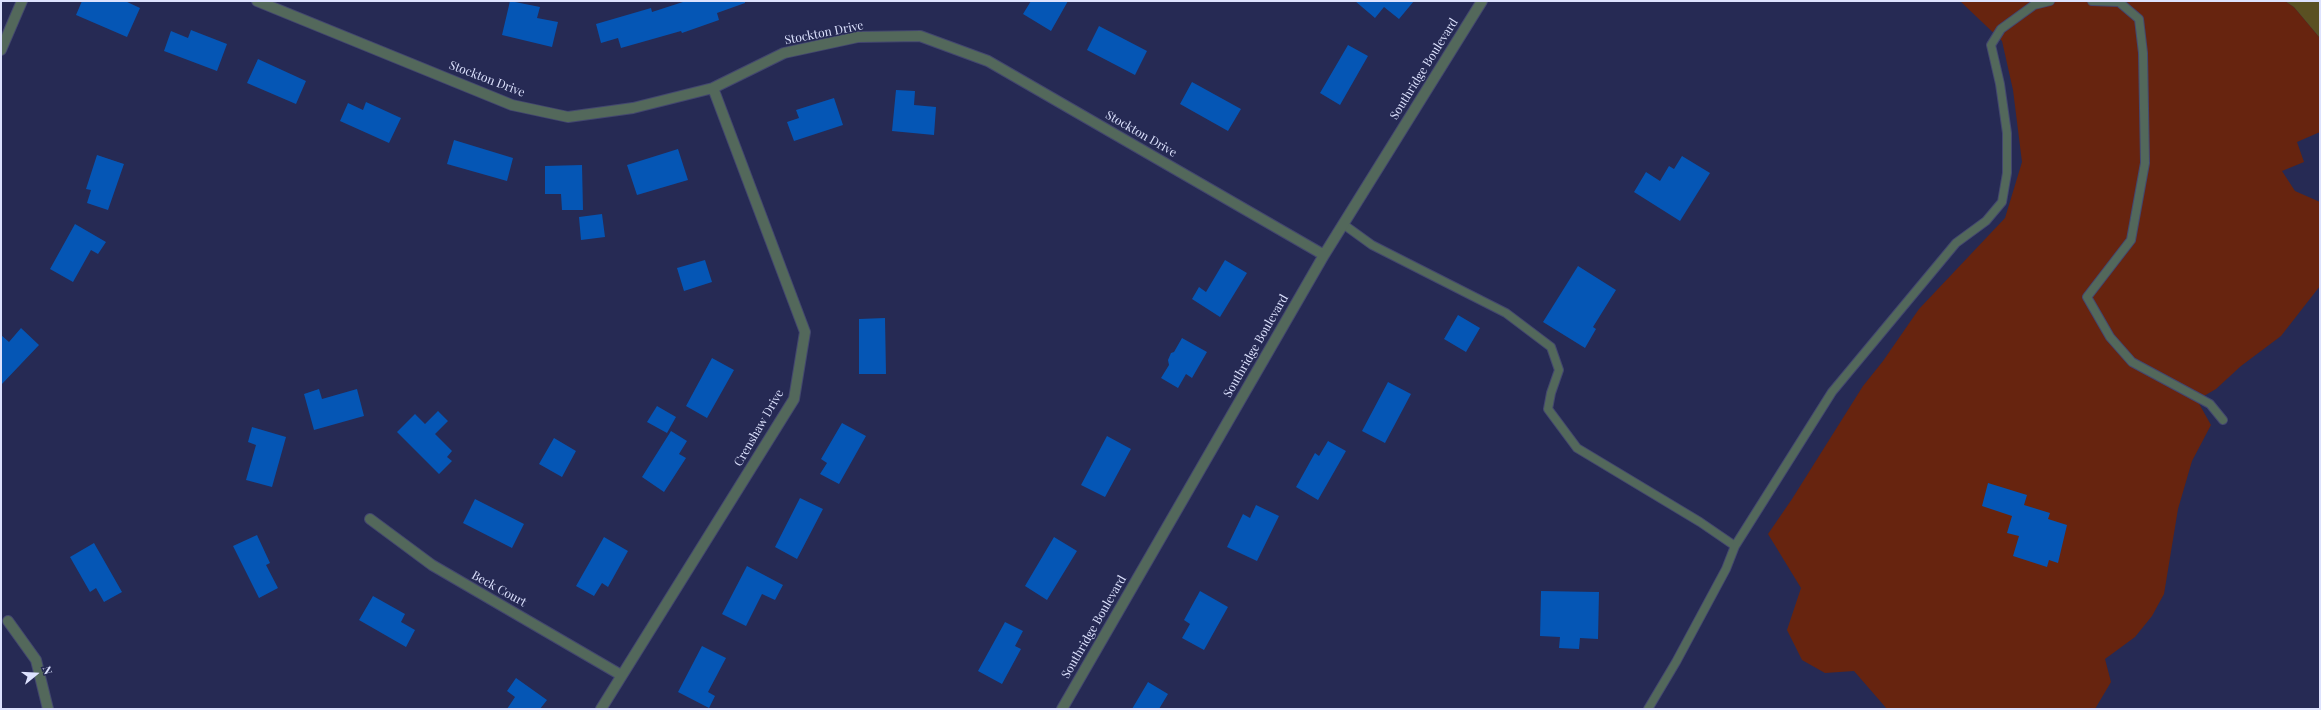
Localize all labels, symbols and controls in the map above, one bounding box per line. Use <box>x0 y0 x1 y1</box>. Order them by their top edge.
street label: Southridge Boulevard <box>1387 16 1461 122</box>
street label: Stockton Drive <box>783 18 865 48</box>
street label: Stockton Drive <box>447 58 527 100</box>
street label: Stockton Drive <box>1103 108 1179 160</box>
street label: Southridge Boulevard <box>1221 292 1291 400</box>
street label: Crenshaw Drive <box>731 387 787 469</box>
street label: Beck Court <box>469 568 529 610</box>
street label: Southridge Boulevard <box>1059 573 1129 681</box>
north arrow <box>16 654 56 694</box>
text: N <box>40 664 56 676</box>

